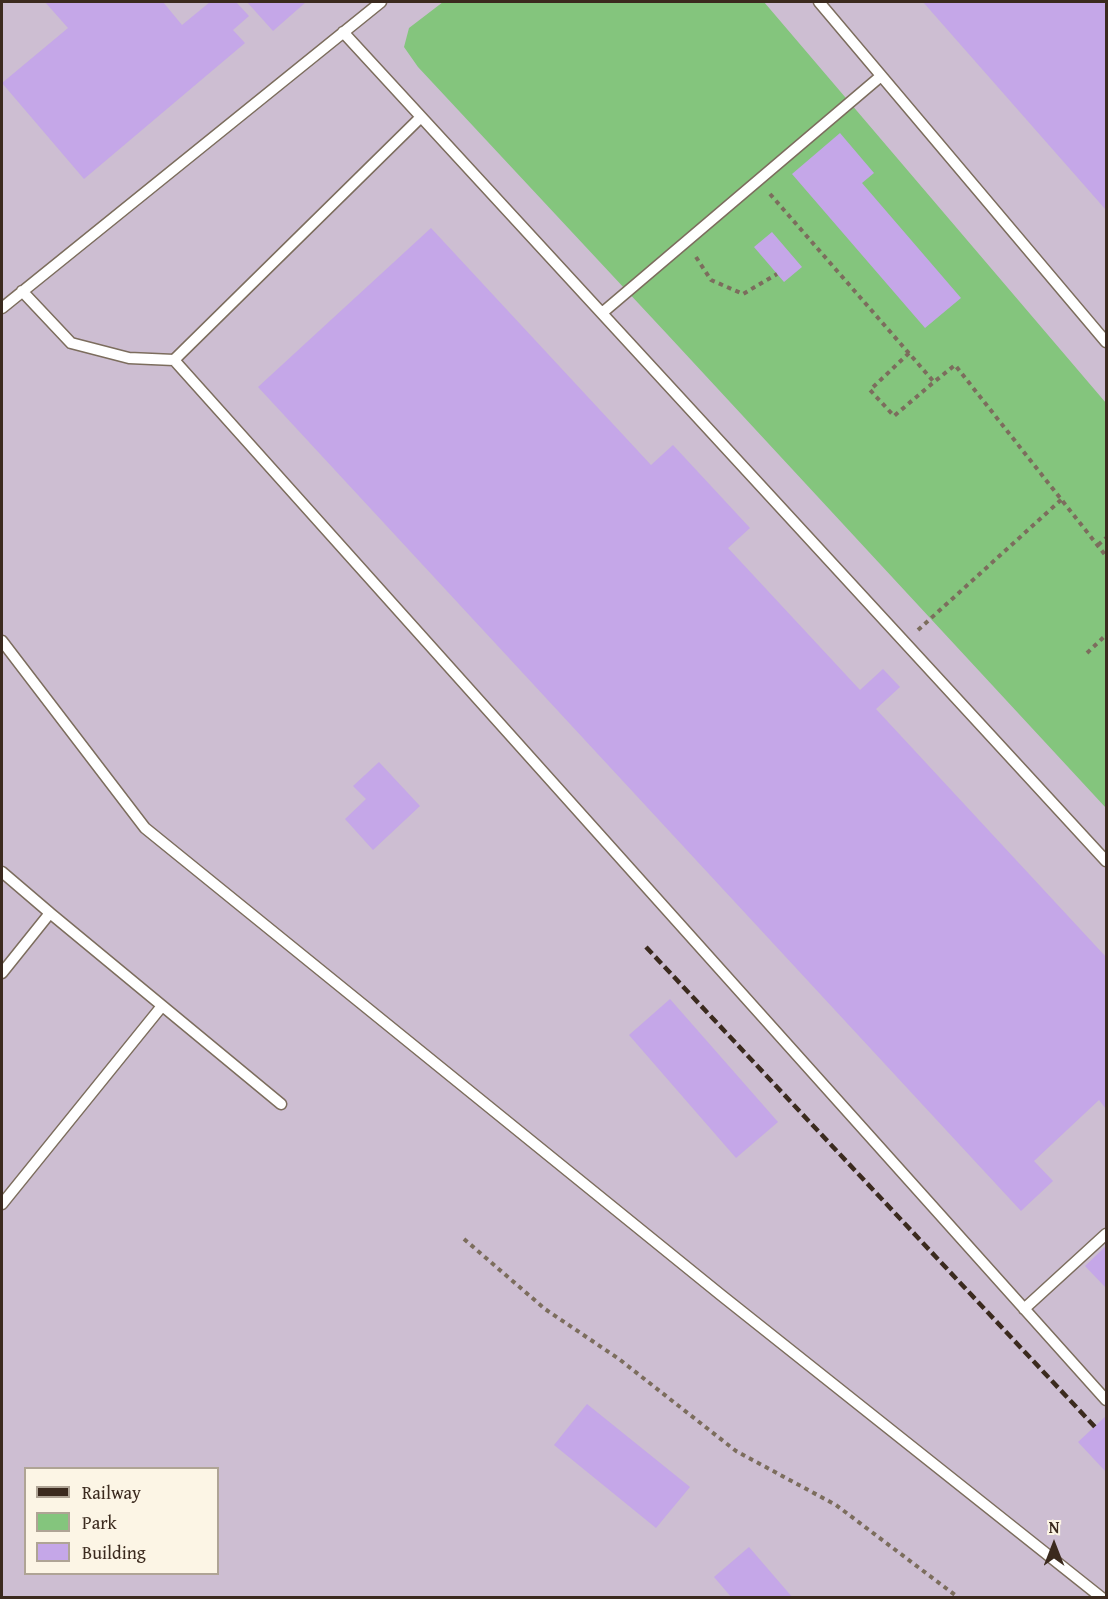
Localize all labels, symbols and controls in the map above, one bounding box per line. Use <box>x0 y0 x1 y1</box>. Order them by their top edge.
legend <box>24 1467 219 1575</box>
text: Railway <box>82 1479 141 1506</box>
text: Park <box>82 1509 117 1536</box>
north arrow <box>1024 1515 1084 1575</box>
text: N <box>1049 1515 1059 1539</box>
text: Building <box>82 1539 146 1566</box>

